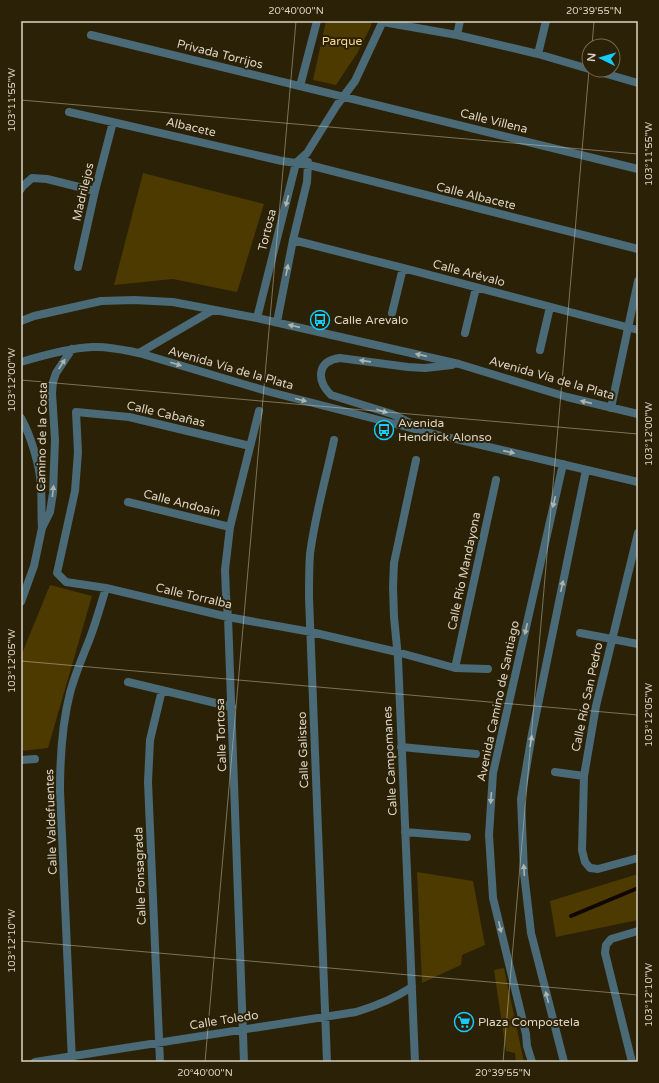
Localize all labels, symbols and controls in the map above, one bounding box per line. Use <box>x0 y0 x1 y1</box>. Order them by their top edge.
text: 20°40'00"N <box>268 5 324 17</box>
text: 20°39'55"N <box>566 5 622 17</box>
park label: Parque <box>322 34 362 48</box>
street label: Privada Torrijos <box>176 37 265 72</box>
north arrow <box>581 38 621 78</box>
text: N <box>585 52 598 62</box>
text: 103°11'55"W <box>6 68 18 132</box>
street label: Calle Villena <box>459 106 529 136</box>
street label: Albacete <box>165 114 217 140</box>
text: 103°11'55"W <box>643 122 655 186</box>
street label: Madrilejos <box>69 161 97 223</box>
street label: Calle Albacete <box>435 179 517 213</box>
one-way arrow <box>283 194 289 207</box>
street label: Tortosa <box>255 208 279 252</box>
street label: Calle Arévalo <box>431 257 507 289</box>
one-way arrow <box>285 264 291 277</box>
bus stop icon: Calle Arevalo <box>309 309 331 331</box>
place label: Calle Arevalo <box>334 313 408 327</box>
one-way arrow <box>288 323 300 329</box>
street label: Avenida Vía de la Plata <box>167 343 295 393</box>
text: 103°12'00"W <box>6 348 18 412</box>
one-way arrow <box>415 352 427 358</box>
street label: Avenida Vía de la Plata <box>488 353 616 403</box>
one-way arrow <box>359 358 371 364</box>
one-way arrow <box>58 359 66 369</box>
one-way arrow <box>171 361 183 367</box>
street label: Camino de la Costa <box>34 382 50 492</box>
street label: Calle Cabañas <box>125 398 207 430</box>
one-way arrow <box>295 398 307 404</box>
one-way arrow <box>580 398 593 404</box>
text: 103°12'00"W <box>643 402 655 466</box>
one-way arrow <box>376 408 388 414</box>
place label: Avenida Hendrick Alonso <box>398 416 492 444</box>
bus stop icon: Avenida Hendrick Alonso <box>373 419 395 441</box>
one-way arrow <box>503 449 515 455</box>
one-way arrow <box>50 485 56 497</box>
street label: Calle Andoain <box>142 487 222 519</box>
one-way arrow <box>551 496 557 509</box>
street label: Calle Río Mandayona <box>445 511 483 631</box>
street label: Calle Torralba <box>154 580 234 612</box>
one-way arrow <box>560 580 566 592</box>
street label: Avenida Camino de Santiago <box>474 619 522 783</box>
one-way arrow <box>522 623 528 635</box>
text: 103°12'05"W <box>6 629 18 693</box>
street label: Calle Río San Pedro <box>569 641 605 753</box>
text: 103°12'05"W <box>643 683 655 747</box>
street label: Calle Tortosa <box>213 698 229 772</box>
street label: Calle Campomanes <box>380 706 400 816</box>
street label: Calle Galisteo <box>295 711 311 789</box>
one-way arrow <box>528 734 534 747</box>
street label: Calle Valdefuentes <box>42 769 60 875</box>
one-way arrow <box>488 791 495 804</box>
street label: Calle Fonsagrada <box>131 827 149 925</box>
one-way arrow <box>520 864 527 876</box>
text: 103°12'10"W <box>6 909 18 973</box>
one-way arrow <box>497 920 503 933</box>
text: 103°12'10"W <box>643 963 655 1027</box>
one-way arrow <box>544 991 550 1003</box>
street label: Calle Toledo <box>189 1008 259 1032</box>
supermarket icon: Plaza Compostela <box>453 1011 475 1033</box>
place label: Plaza Compostela <box>478 1015 580 1029</box>
text: 20°40'00"N <box>177 1067 233 1079</box>
text: 20°39'55"N <box>475 1067 531 1079</box>

